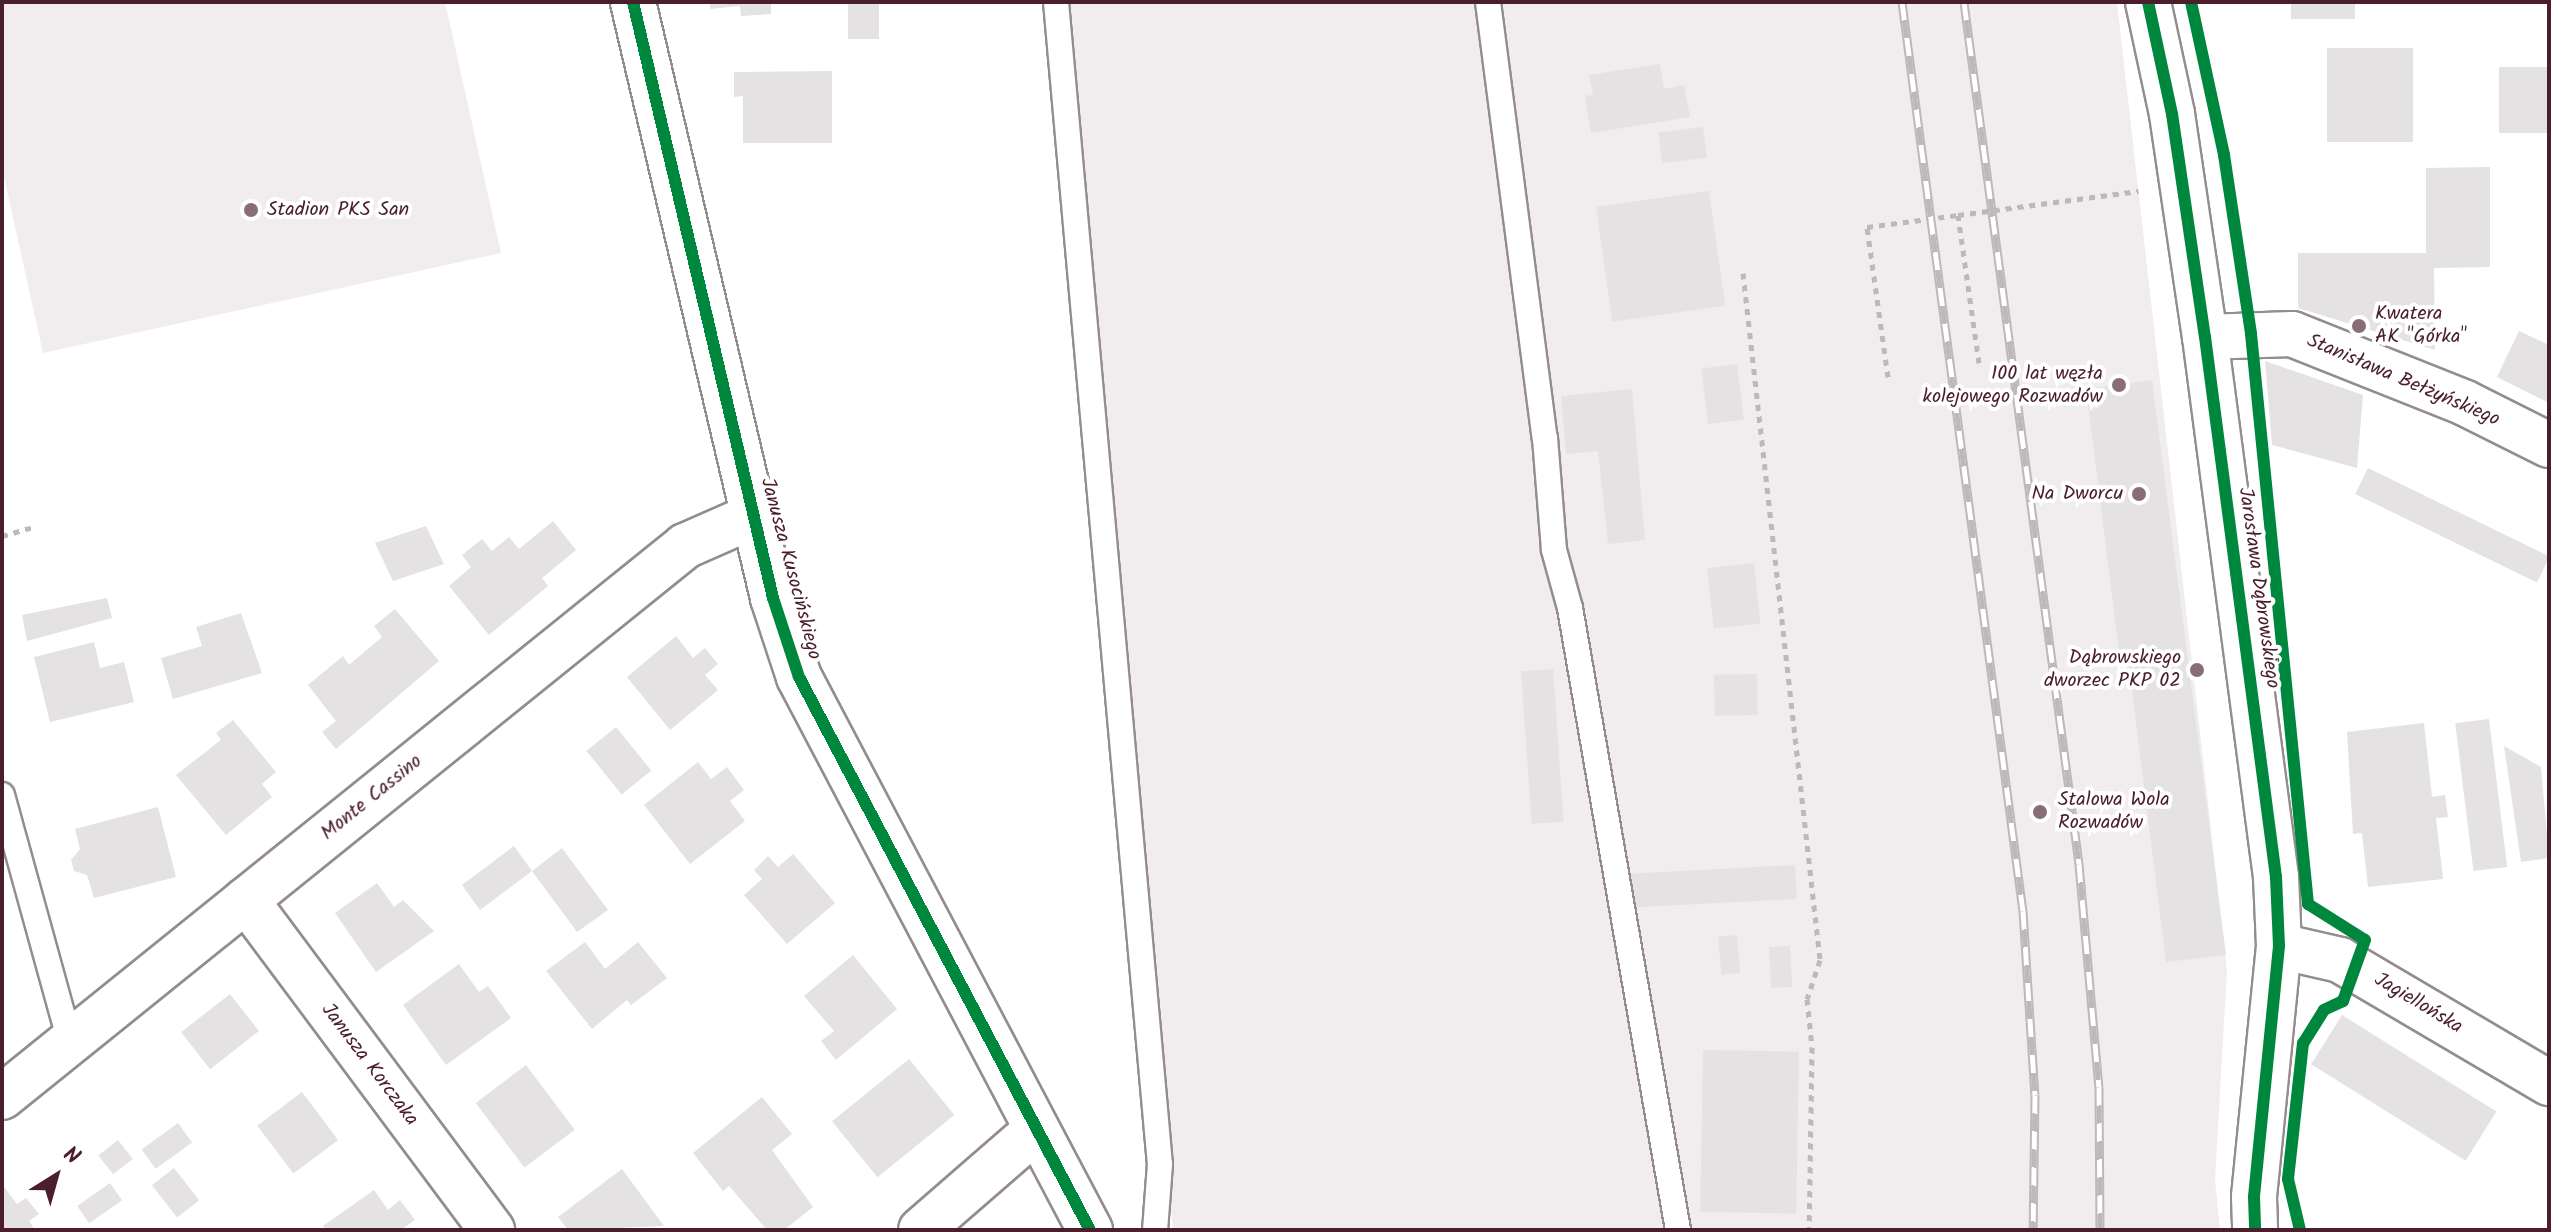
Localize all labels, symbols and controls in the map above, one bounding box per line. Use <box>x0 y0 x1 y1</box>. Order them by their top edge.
place label: Stadion PKS San <box>267 198 409 222</box>
marker: Stadion PKS San <box>242 201 260 219</box>
place label: Kwatera AK "Górka" <box>2375 302 2467 349</box>
marker: Kwatera AK "Górka" <box>2350 317 2368 335</box>
street label: Stanisława Bełżyńskiego <box>2303 330 2503 432</box>
place label: 100 lat węzła kolejowego Rozwadów <box>1923 362 2103 409</box>
marker: 100 lat węzła kolejowego Rozwadów <box>2110 376 2128 394</box>
street label: Janusza Kusocińskiego <box>754 475 826 663</box>
place label: Na Dworcu <box>2032 482 2123 506</box>
marker: Na Dworcu <box>2130 485 2148 503</box>
street label: Jarosława Dąbrowskiego <box>2232 486 2284 690</box>
place label: Dąbrowskiego dworzec PKP 02 <box>2044 646 2181 693</box>
marker: Dąbrowskiego dworzec PKP 02 <box>2188 661 2206 679</box>
street label: Monte Cassino <box>317 750 427 846</box>
place label: Stalowa Wola Rozwadów <box>2058 788 2170 835</box>
marker: Stalowa Wola Rozwadów <box>2029 801 2051 823</box>
street label: Jagiellońska <box>2369 968 2467 1040</box>
street label: Janusza Korczaka <box>315 999 423 1131</box>
north arrow <box>16 1136 96 1216</box>
text: N <box>55 1138 87 1175</box>

